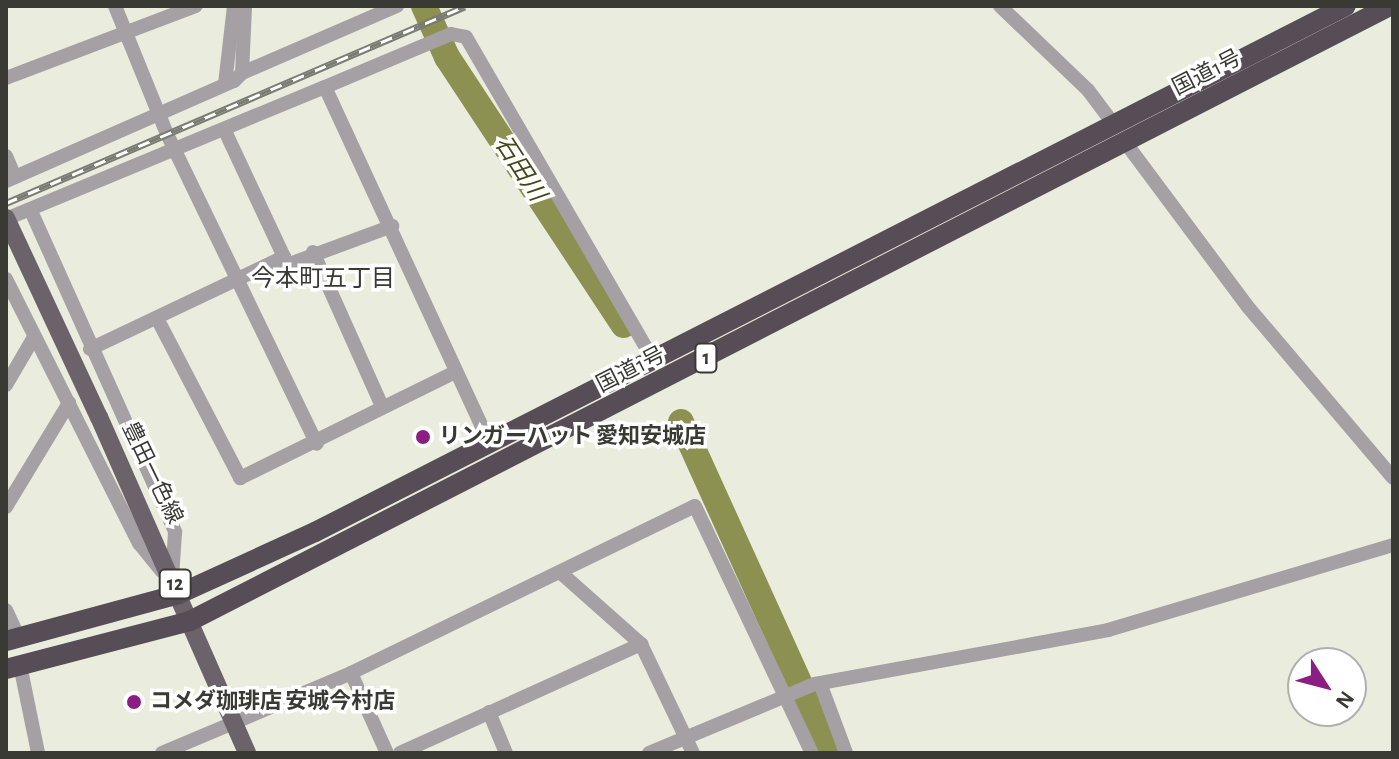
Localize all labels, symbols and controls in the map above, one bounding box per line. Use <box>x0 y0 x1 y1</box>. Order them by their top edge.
street label: 国道1号 <box>1168 45 1246 101</box>
water label: 石田川 <box>487 131 551 207</box>
district label: 今本町五丁目 <box>251 266 395 294</box>
street label: 国道1号 <box>592 342 670 398</box>
road number: 1 <box>694 342 718 374</box>
street label: 豊田一色線 <box>116 418 188 528</box>
place label: リンガーハット 愛知安城店 <box>439 424 706 450</box>
marker: リンガーハット 愛知安城店 <box>414 428 432 446</box>
road number: 12 <box>157 568 193 600</box>
north arrow <box>1287 647 1367 727</box>
text: N <box>1331 687 1358 713</box>
place label: コメダ珈琲店 安城今村店 <box>150 689 395 715</box>
marker: コメダ珈琲店 安城今村店 <box>125 693 143 711</box>

